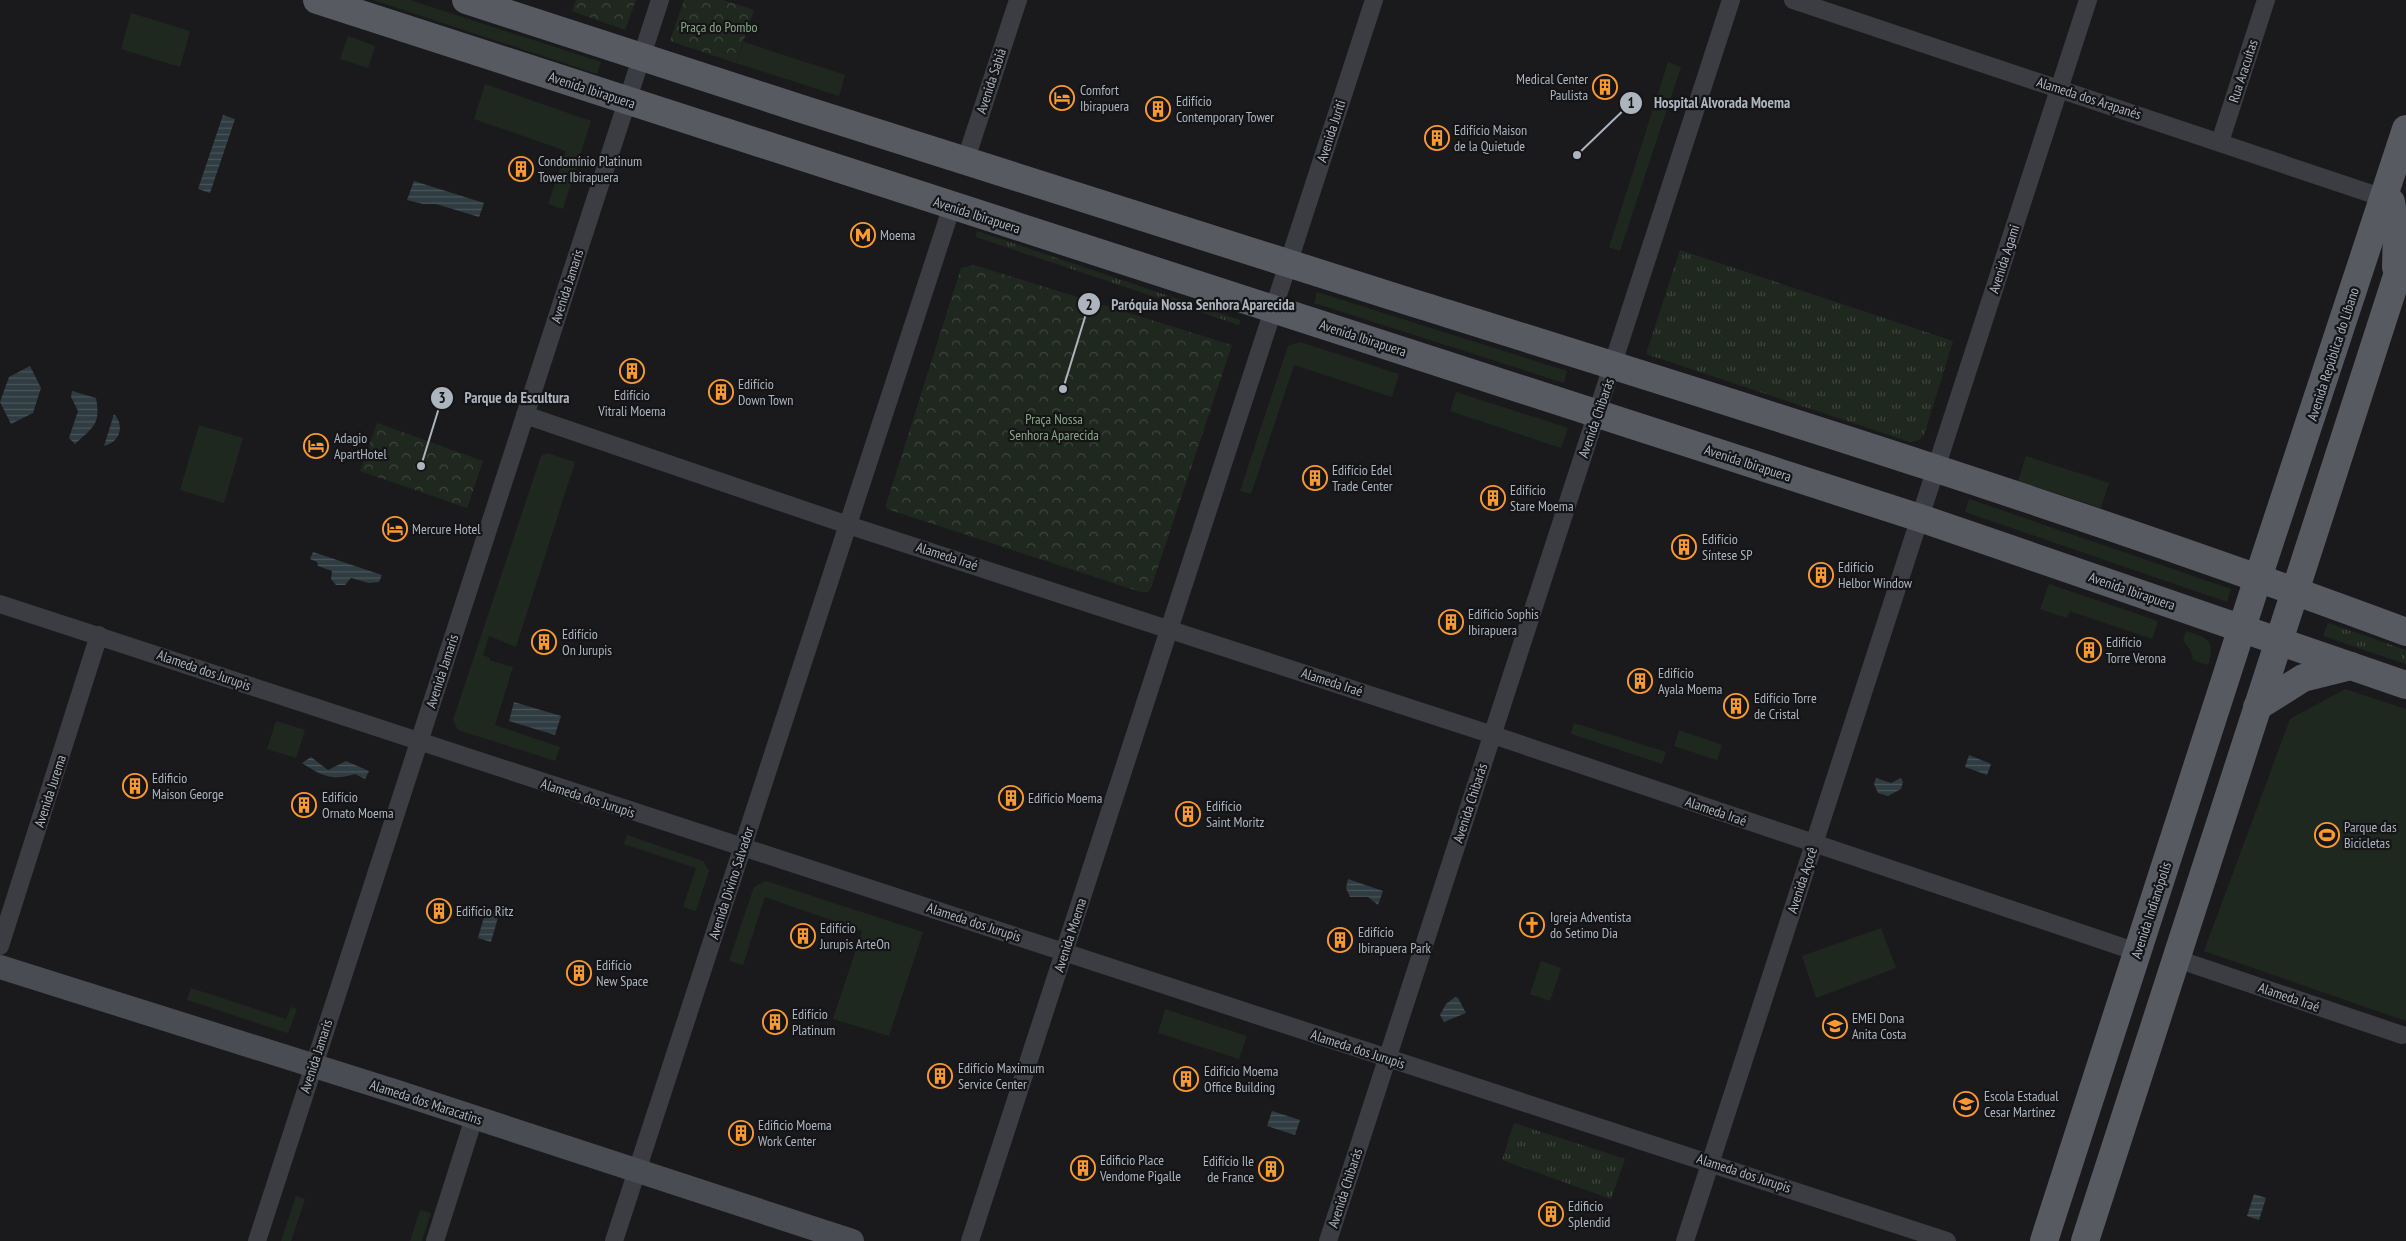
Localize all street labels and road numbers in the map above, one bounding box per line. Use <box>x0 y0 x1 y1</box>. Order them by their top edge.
street label: Rua Aracuítas <box>2224 37 2262 105</box>
street label: Avenida Sabiá <box>972 46 1010 116</box>
street label: Avenida Ibirapuera <box>546 67 638 113</box>
street label: Alameda dos Arapanés <box>2034 73 2144 123</box>
street label: Avenida Juriti <box>1312 98 1350 164</box>
street label: Avenida Ibirapuera <box>931 192 1023 238</box>
street label: Avenida Agami <box>1984 222 2024 296</box>
street label: Avenida Jamaris <box>547 247 587 325</box>
street label: Avenida República do Líbano <box>2303 285 2363 423</box>
street label: Avenida Ibirapuera <box>1317 315 1409 361</box>
street label: Avenida Chibarás <box>1574 376 1618 460</box>
street label: Avenida Ibirapuera <box>1702 440 1794 486</box>
street label: Alameda Iraé <box>914 538 980 574</box>
street label: Avenida Ibirapuera <box>2086 568 2178 614</box>
street label: Avenida Jamaris <box>422 632 462 710</box>
street label: Alameda dos Jurupis <box>155 646 254 695</box>
street label: Alameda Iraé <box>1299 664 1365 700</box>
street label: Avenida Jurema <box>30 753 70 829</box>
street label: Avenida Chibarás <box>1449 761 1491 845</box>
street label: Alameda dos Jurupis <box>539 774 638 822</box>
street label: Alameda Iraé <box>1683 792 1749 830</box>
street label: Avenida Divino Salvador <box>704 824 758 941</box>
street label: Avenida Açocê <box>1783 844 1821 915</box>
street label: Avenida Indianópolis <box>2127 859 2175 961</box>
street label: Avenida Moema <box>1050 896 1090 974</box>
street label: Alameda dos Jurupis <box>925 898 1024 946</box>
street label: Alameda Iraé <box>2256 978 2322 1016</box>
street label: Avenida Jamaris <box>296 1017 336 1095</box>
street label: Alameda dos Jurupis <box>1309 1025 1408 1073</box>
street label: Alameda dos Maracatins <box>368 1075 485 1129</box>
street label: Avenida Chibarás <box>1324 1146 1366 1230</box>
street label: Alameda dos Jurupis <box>1695 1149 1794 1197</box>

